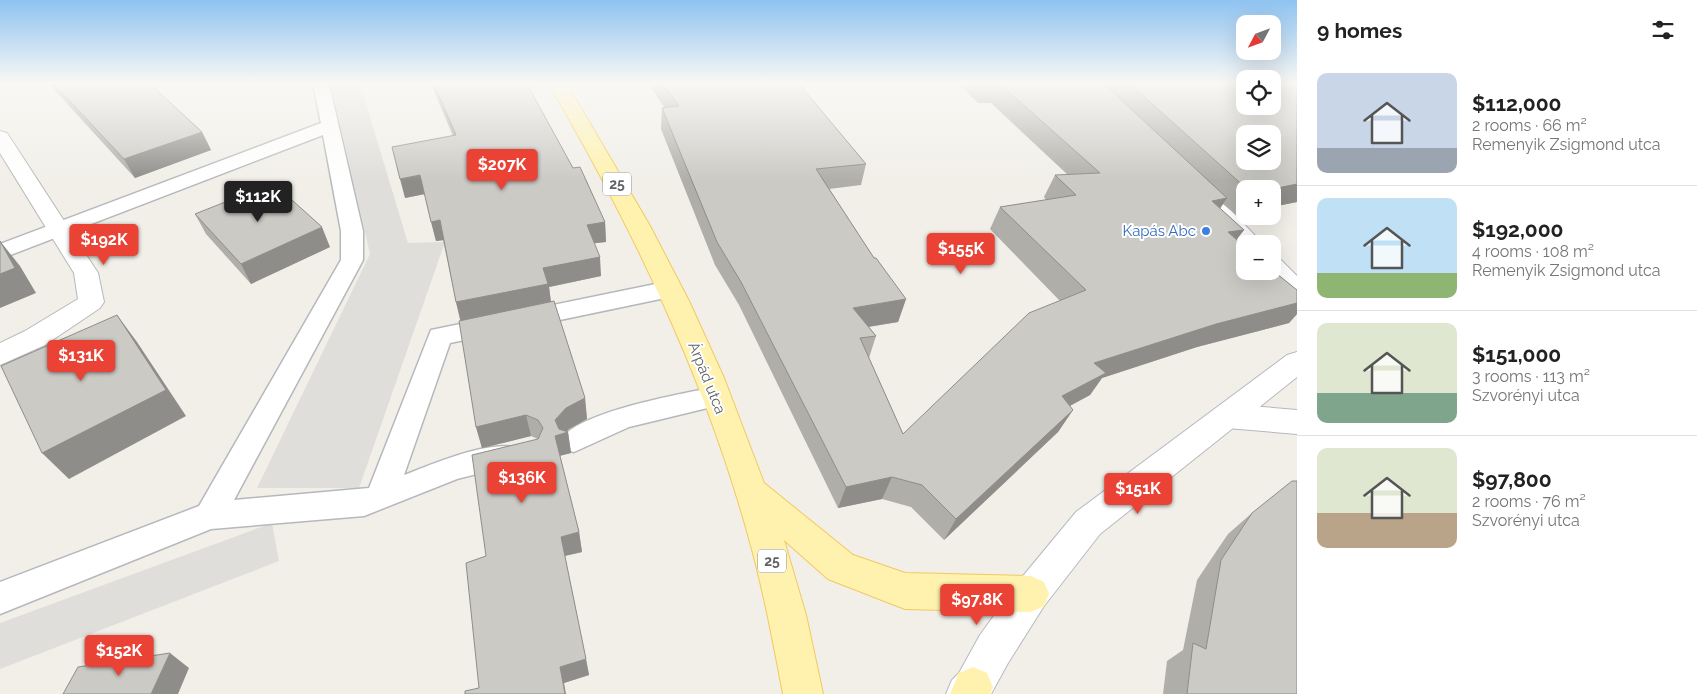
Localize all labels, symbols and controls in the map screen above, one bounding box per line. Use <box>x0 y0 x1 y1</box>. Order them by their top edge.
north arrow <box>1236 15 1281 60</box>
map controls <box>1236 15 1281 280</box>
icon: filters <box>1649 16 1677 44</box>
text: 9 homes <box>1317 18 1402 43</box>
button: locate <box>1236 70 1281 115</box>
text: $112,000 <box>1472 91 1561 116</box>
icon: home <box>1357 93 1417 153</box>
text: 2 rooms · 66 m² <box>1472 116 1587 135</box>
button: layers <box>1236 125 1281 170</box>
text: Remenyik Zsigmond utca <box>1472 135 1661 154</box>
pin: $207K <box>467 148 537 191</box>
text: $207K <box>478 155 526 174</box>
road number: 25 <box>603 172 631 195</box>
pin: $112K <box>223 180 293 223</box>
button: + <box>1236 180 1281 225</box>
text: $112K <box>235 187 281 206</box>
text: $192,000 <box>1472 217 1563 242</box>
icon: home <box>1357 218 1417 278</box>
place label: Kapás Abc <box>1123 222 1196 240</box>
pin: $192K <box>69 224 139 266</box>
marker: Kapás Abc <box>1200 225 1212 237</box>
text: $192K <box>80 230 128 249</box>
pin: $155K <box>926 232 996 275</box>
button: − <box>1236 235 1281 280</box>
text: $155K <box>938 239 984 258</box>
text: 4 rooms · 108 m² <box>1472 242 1594 261</box>
text: Remenyik Zsigmond utca <box>1472 261 1661 280</box>
street label: Árpád utca <box>684 339 730 417</box>
pin: $131K <box>46 340 116 382</box>
text: $151,000 <box>1472 342 1561 367</box>
icon: home <box>1357 343 1417 403</box>
text: $131K <box>58 346 104 365</box>
text: 3 rooms · 113 m² <box>1472 367 1590 386</box>
text: Szvorényi utca <box>1472 386 1580 405</box>
pin: $136K <box>487 462 557 504</box>
text: $97,800 <box>1472 467 1552 492</box>
text: $136K <box>498 468 546 487</box>
icon: home <box>1357 468 1417 528</box>
pin: $151K <box>1103 472 1173 515</box>
text: $151K <box>1115 479 1161 498</box>
text: 2 rooms · 76 m² <box>1472 492 1586 511</box>
text: Szvorényi utca <box>1472 511 1580 530</box>
road number: 25 <box>758 550 786 572</box>
pin: $97.8K <box>936 584 1018 626</box>
text: $97.8K <box>951 590 1003 609</box>
pin: $152K <box>84 634 154 677</box>
text: $152K <box>96 641 142 660</box>

